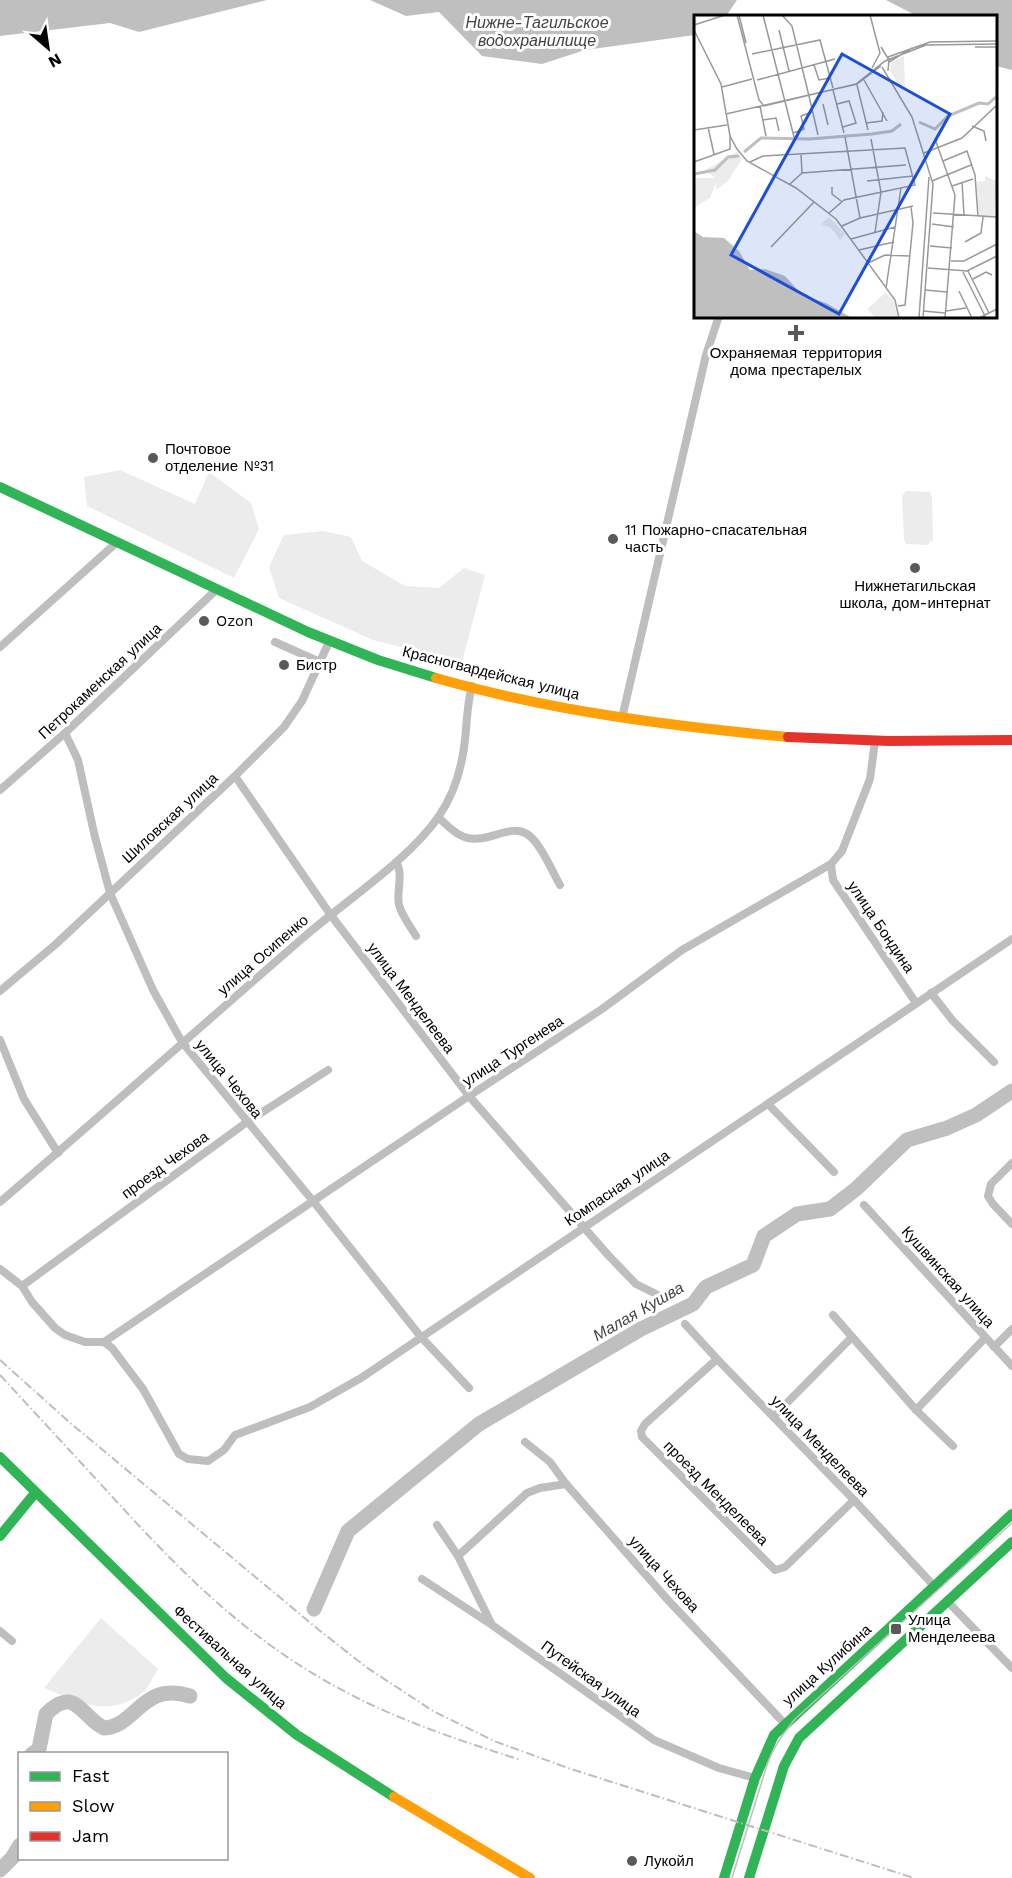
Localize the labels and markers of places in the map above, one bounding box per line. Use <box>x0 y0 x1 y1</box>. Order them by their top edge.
marker: Охраняемая территория дома престарелых <box>787 324 805 342</box>
place label: Охраняемая территория дома престарелых <box>710 344 882 379</box>
place label: Почтовое отделение №31 <box>165 440 274 475</box>
marker: Почтовое отделение №31 <box>146 451 160 465</box>
place label: 11 Пожарно-спасательная часть <box>625 521 807 556</box>
marker: 11 Пожарно-спасательная часть <box>606 532 620 546</box>
marker: Нижнетагильская школа, дом-интернат <box>908 561 922 575</box>
place label: Нижнетагильская школа, дом-интернат <box>839 577 991 612</box>
place label: Ozon <box>216 612 253 630</box>
marker: Ozon <box>197 614 211 628</box>
place label: Бистр <box>296 656 337 674</box>
marker: Бистр <box>277 658 291 672</box>
place label: Улица Менделеева <box>908 1611 996 1646</box>
marker: Улица Менделеева <box>889 1622 903 1636</box>
place label: Лукойл <box>644 1852 694 1870</box>
marker: Лукойл <box>625 1854 639 1868</box>

